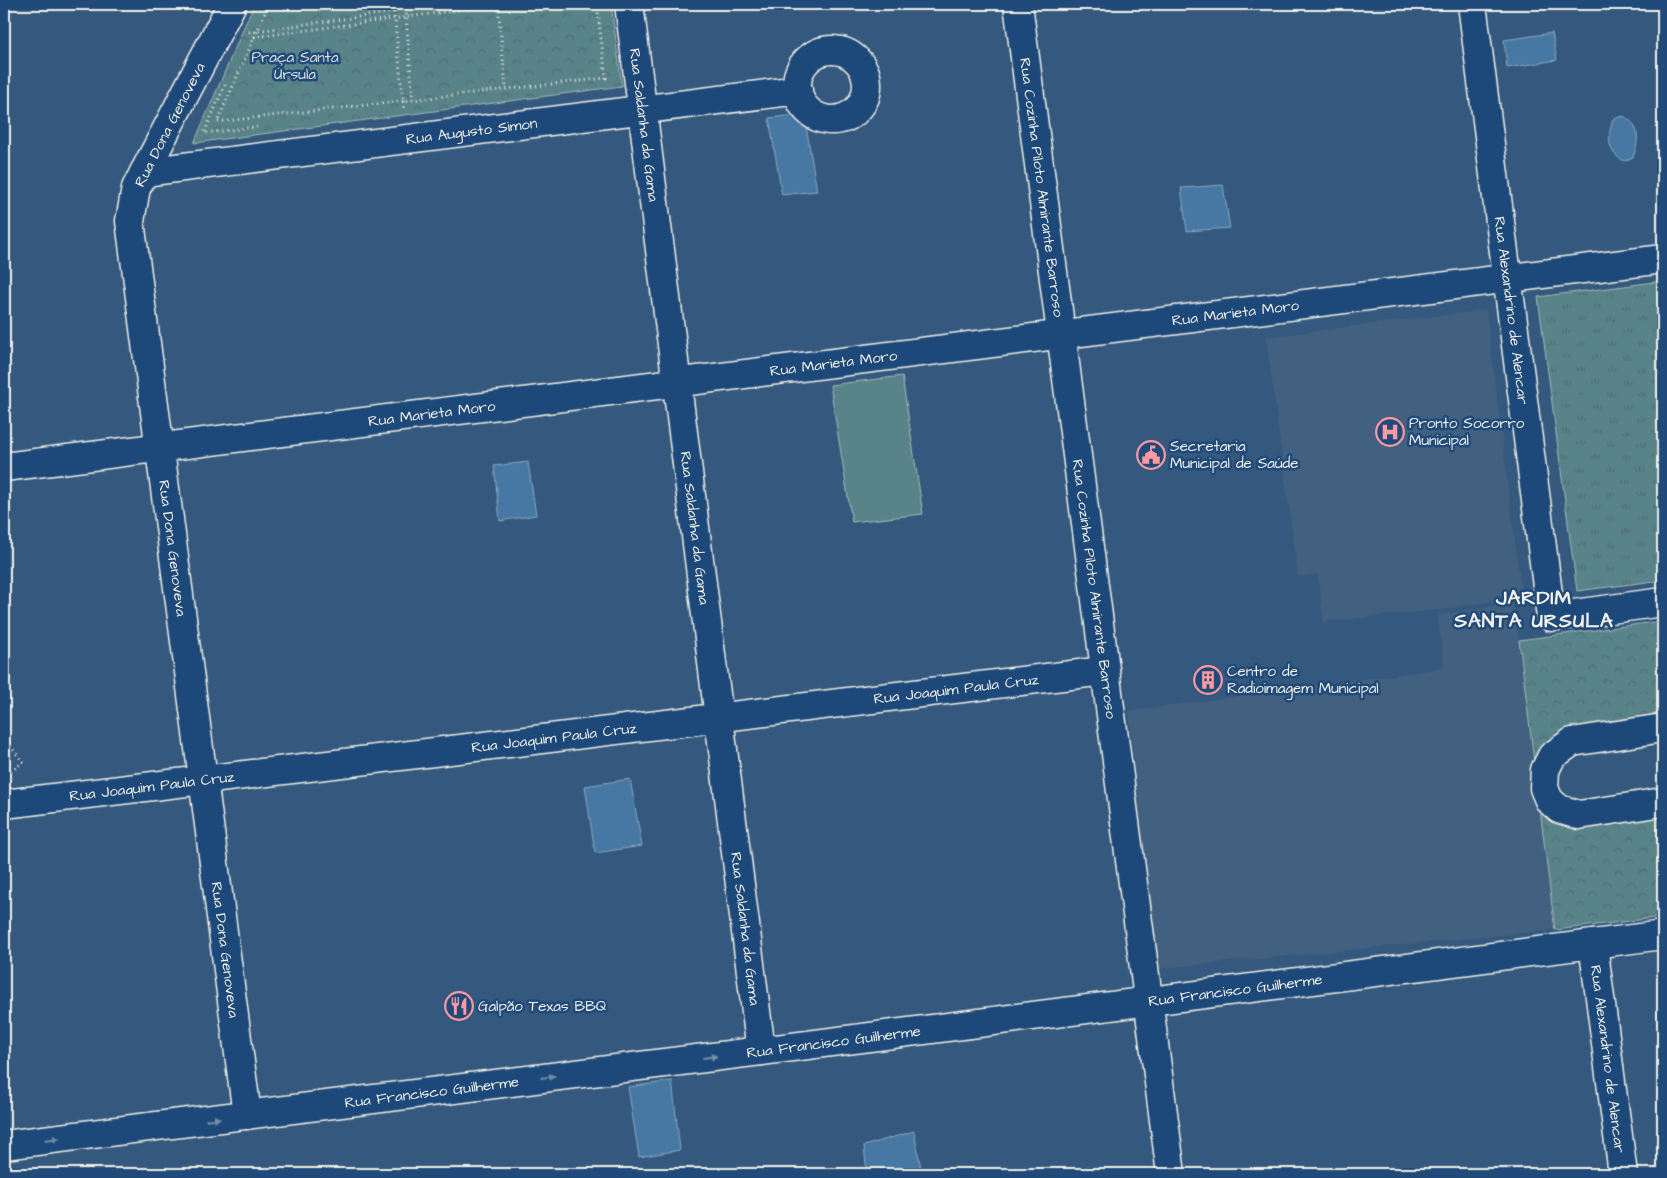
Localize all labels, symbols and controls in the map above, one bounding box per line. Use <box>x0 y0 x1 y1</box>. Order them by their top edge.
park label: Praça Santa Úrsula <box>251 47 339 85</box>
street label: Rua Saldanha da Gama <box>624 47 664 203</box>
street label: Rua Cozinha Piloto Almirante Barroso <box>1015 56 1069 319</box>
street label: Rua Dona Genoveva <box>130 59 211 191</box>
street label: Rua Augusto Simon <box>405 112 539 150</box>
street label: Rua Alexandrino de Alencar <box>1489 215 1534 406</box>
street label: Rua Marieta Moro <box>1171 294 1301 331</box>
street label: Rua Marieta Moro <box>769 345 899 381</box>
street label: Rua Marieta Moro <box>367 395 497 432</box>
place label: Pronto Socorro Municipal <box>1409 413 1525 451</box>
hospital icon: Pronto Socorro Municipal <box>1375 417 1405 447</box>
place label: Secretaria Municipal de Saúde <box>1170 436 1298 474</box>
public building icon: Secretaria Municipal de Saúde <box>1136 440 1166 470</box>
street label: Rua Saldanha da Gama <box>675 450 715 606</box>
street label: Rua Cozinha Piloto Almirante Barroso <box>1067 458 1122 721</box>
street label: Rua Dona Genoveva <box>154 479 192 618</box>
district label: JARDIM SANTA URSULA <box>1453 584 1614 635</box>
place label: Centro de Radioimagem Municipal <box>1227 661 1379 700</box>
building icon: Centro de Radioimagem Municipal <box>1193 665 1223 695</box>
street label: Rua Joaquim Paula Cruz <box>872 668 1040 709</box>
street label: Rua Joaquim Paula Cruz <box>470 717 638 758</box>
street label: Rua Joaquim Paula Cruz <box>68 766 236 807</box>
street label: Rua Saldanha da Gama <box>726 851 766 1007</box>
street label: Rua Dona Genoveva <box>206 880 245 1019</box>
street label: Rua Alexandrino de Alencar <box>1585 964 1631 1154</box>
street label: Rua Francisco Guilherme <box>1147 968 1324 1012</box>
restaurant icon: Galpão Texas BBQ <box>444 991 474 1021</box>
place label: Galpão Texas BBQ <box>478 996 607 1017</box>
street label: Rua Francisco Guilherme <box>745 1020 922 1063</box>
one-way arrow <box>702 1053 718 1061</box>
street label: Rua Francisco Guilherme <box>343 1071 520 1113</box>
one-way arrow <box>541 1073 557 1081</box>
one-way arrow <box>206 1115 222 1123</box>
one-way arrow <box>44 1135 60 1143</box>

